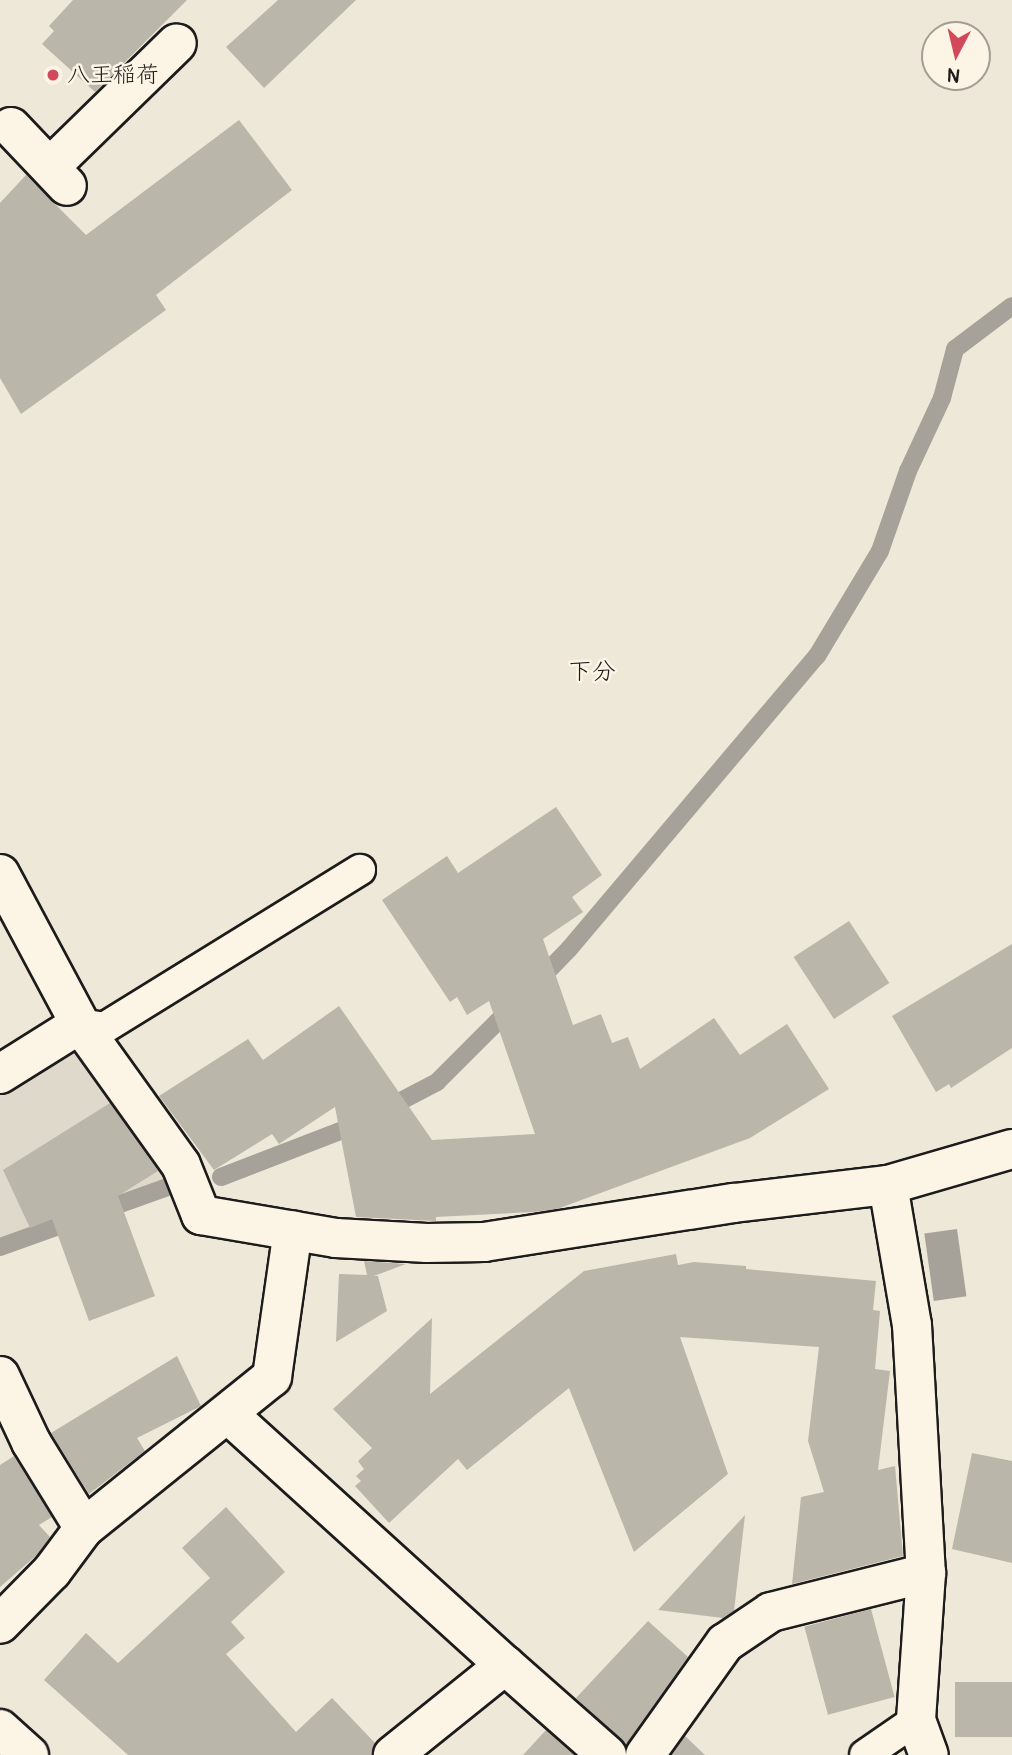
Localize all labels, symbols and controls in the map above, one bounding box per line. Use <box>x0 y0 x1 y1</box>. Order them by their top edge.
north arrow <box>921 21 991 91</box>
place label: 八王稲荷 <box>67 61 159 89</box>
text: N <box>946 62 962 88</box>
marker: 八王稲荷 <box>45 67 61 83</box>
district label: 下分 <box>568 658 616 686</box>

